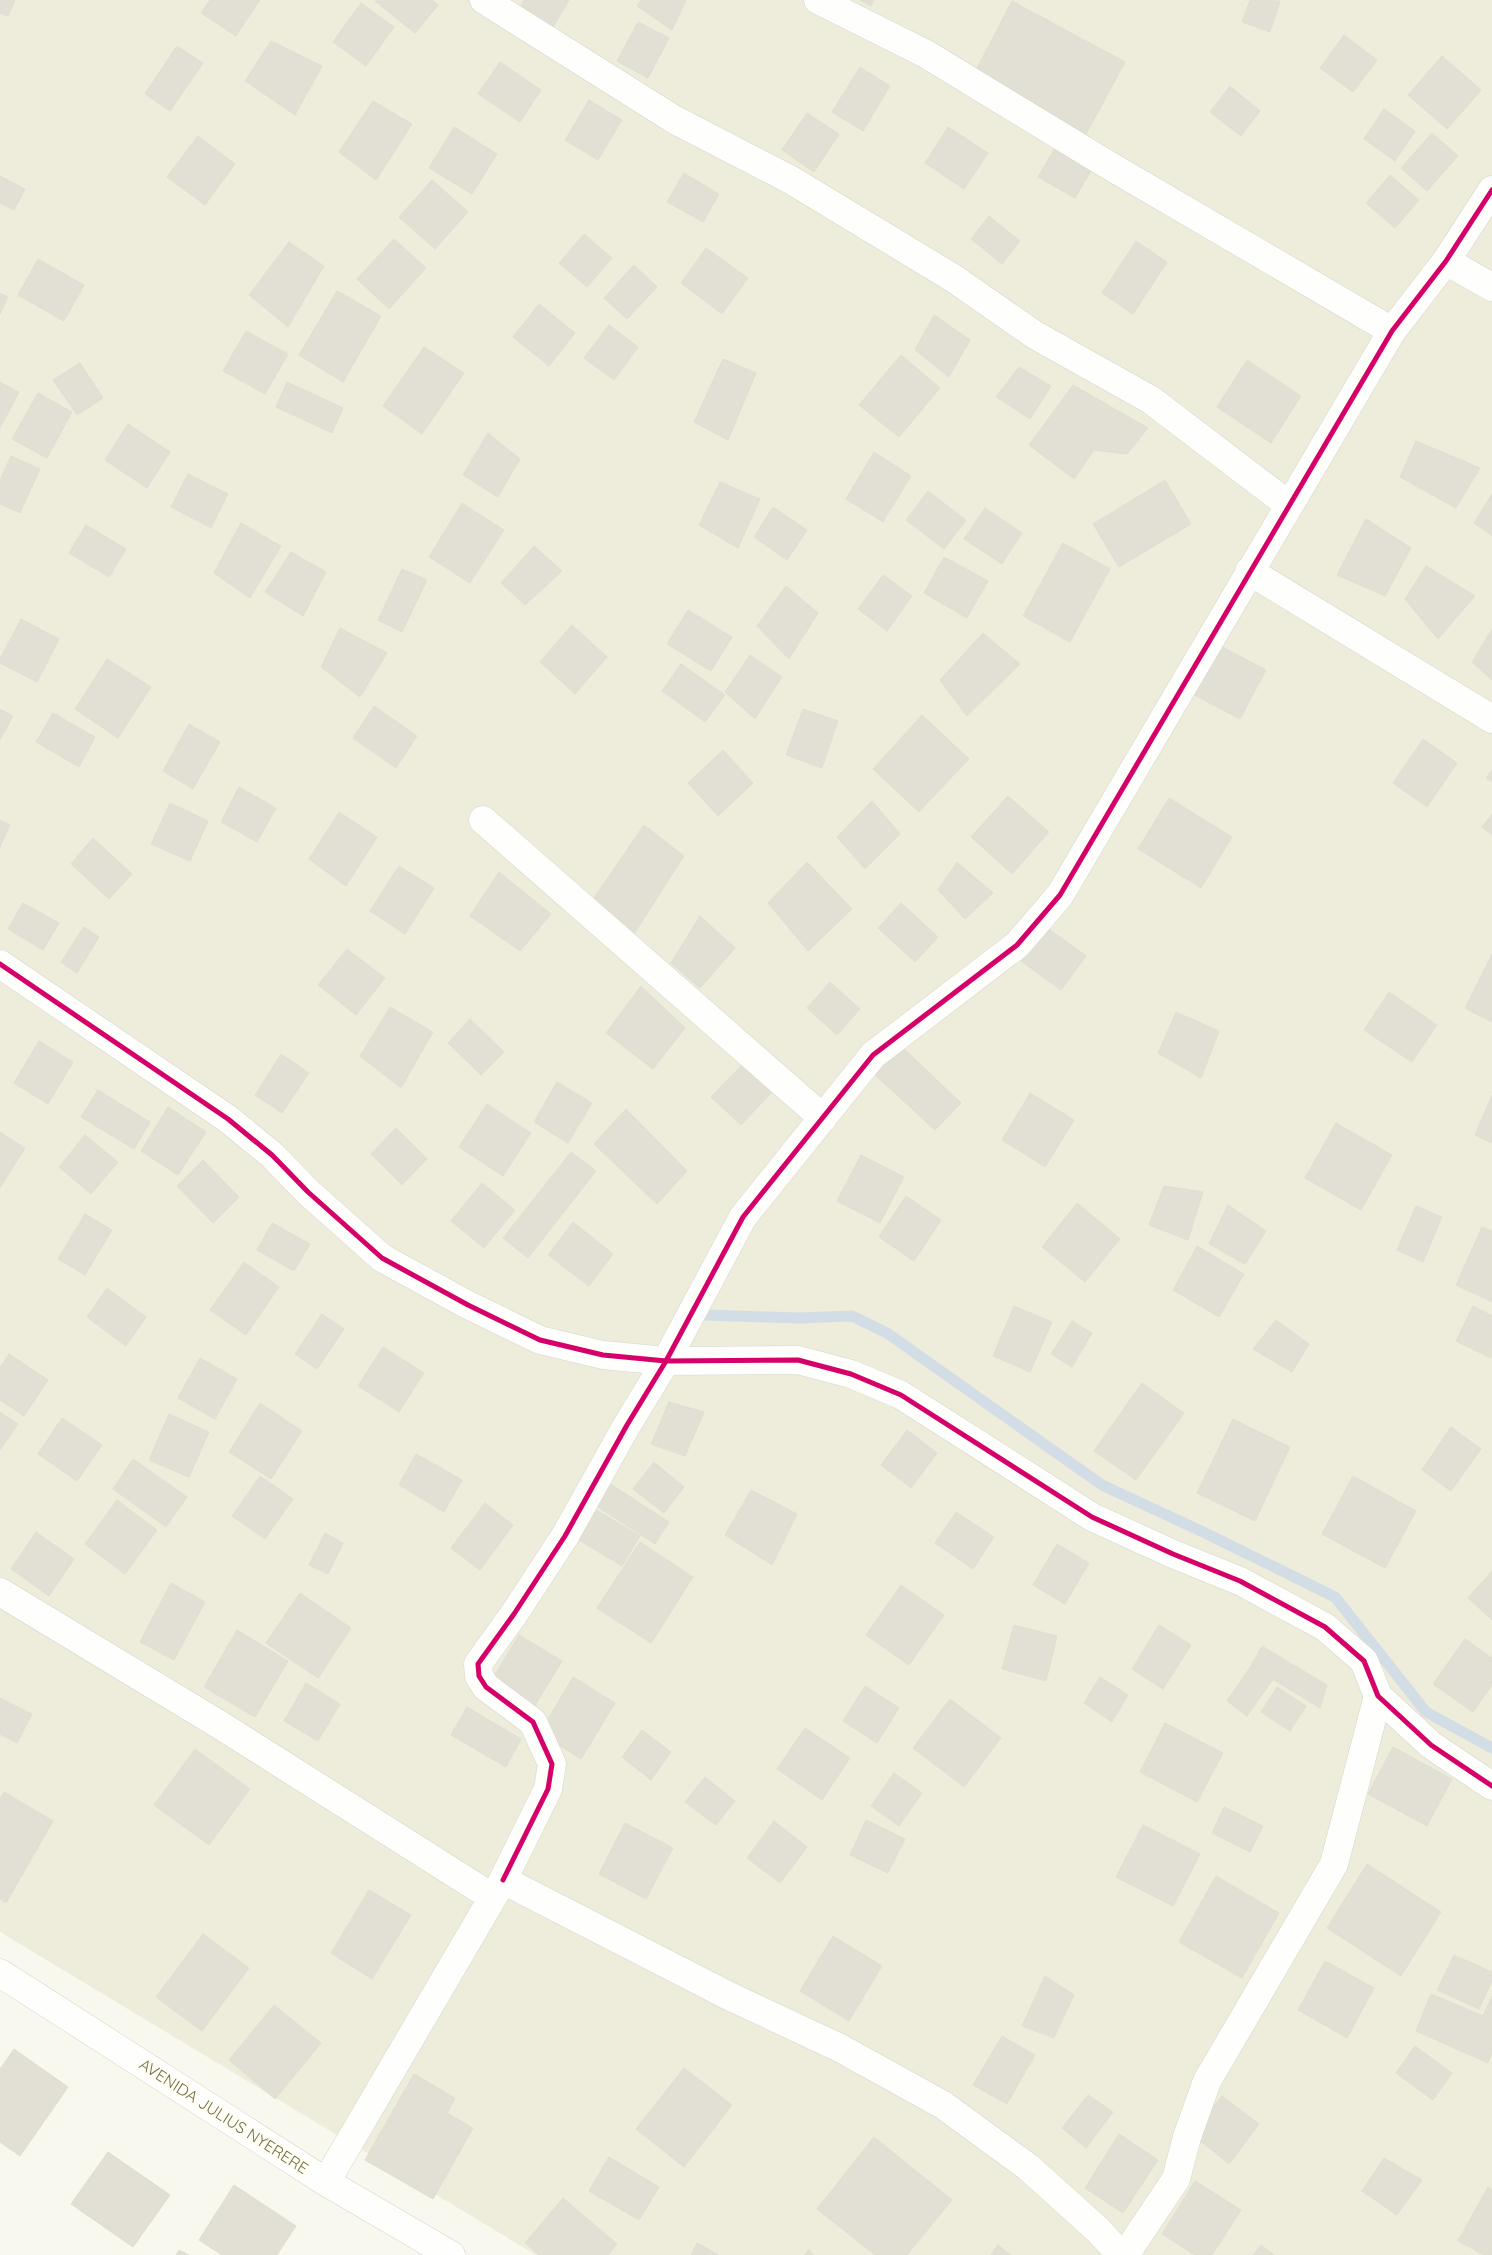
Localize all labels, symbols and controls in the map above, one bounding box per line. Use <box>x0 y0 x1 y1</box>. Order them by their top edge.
street label: AVENIDA JULIUS NYERERE <box>136 2054 312 2178</box>

